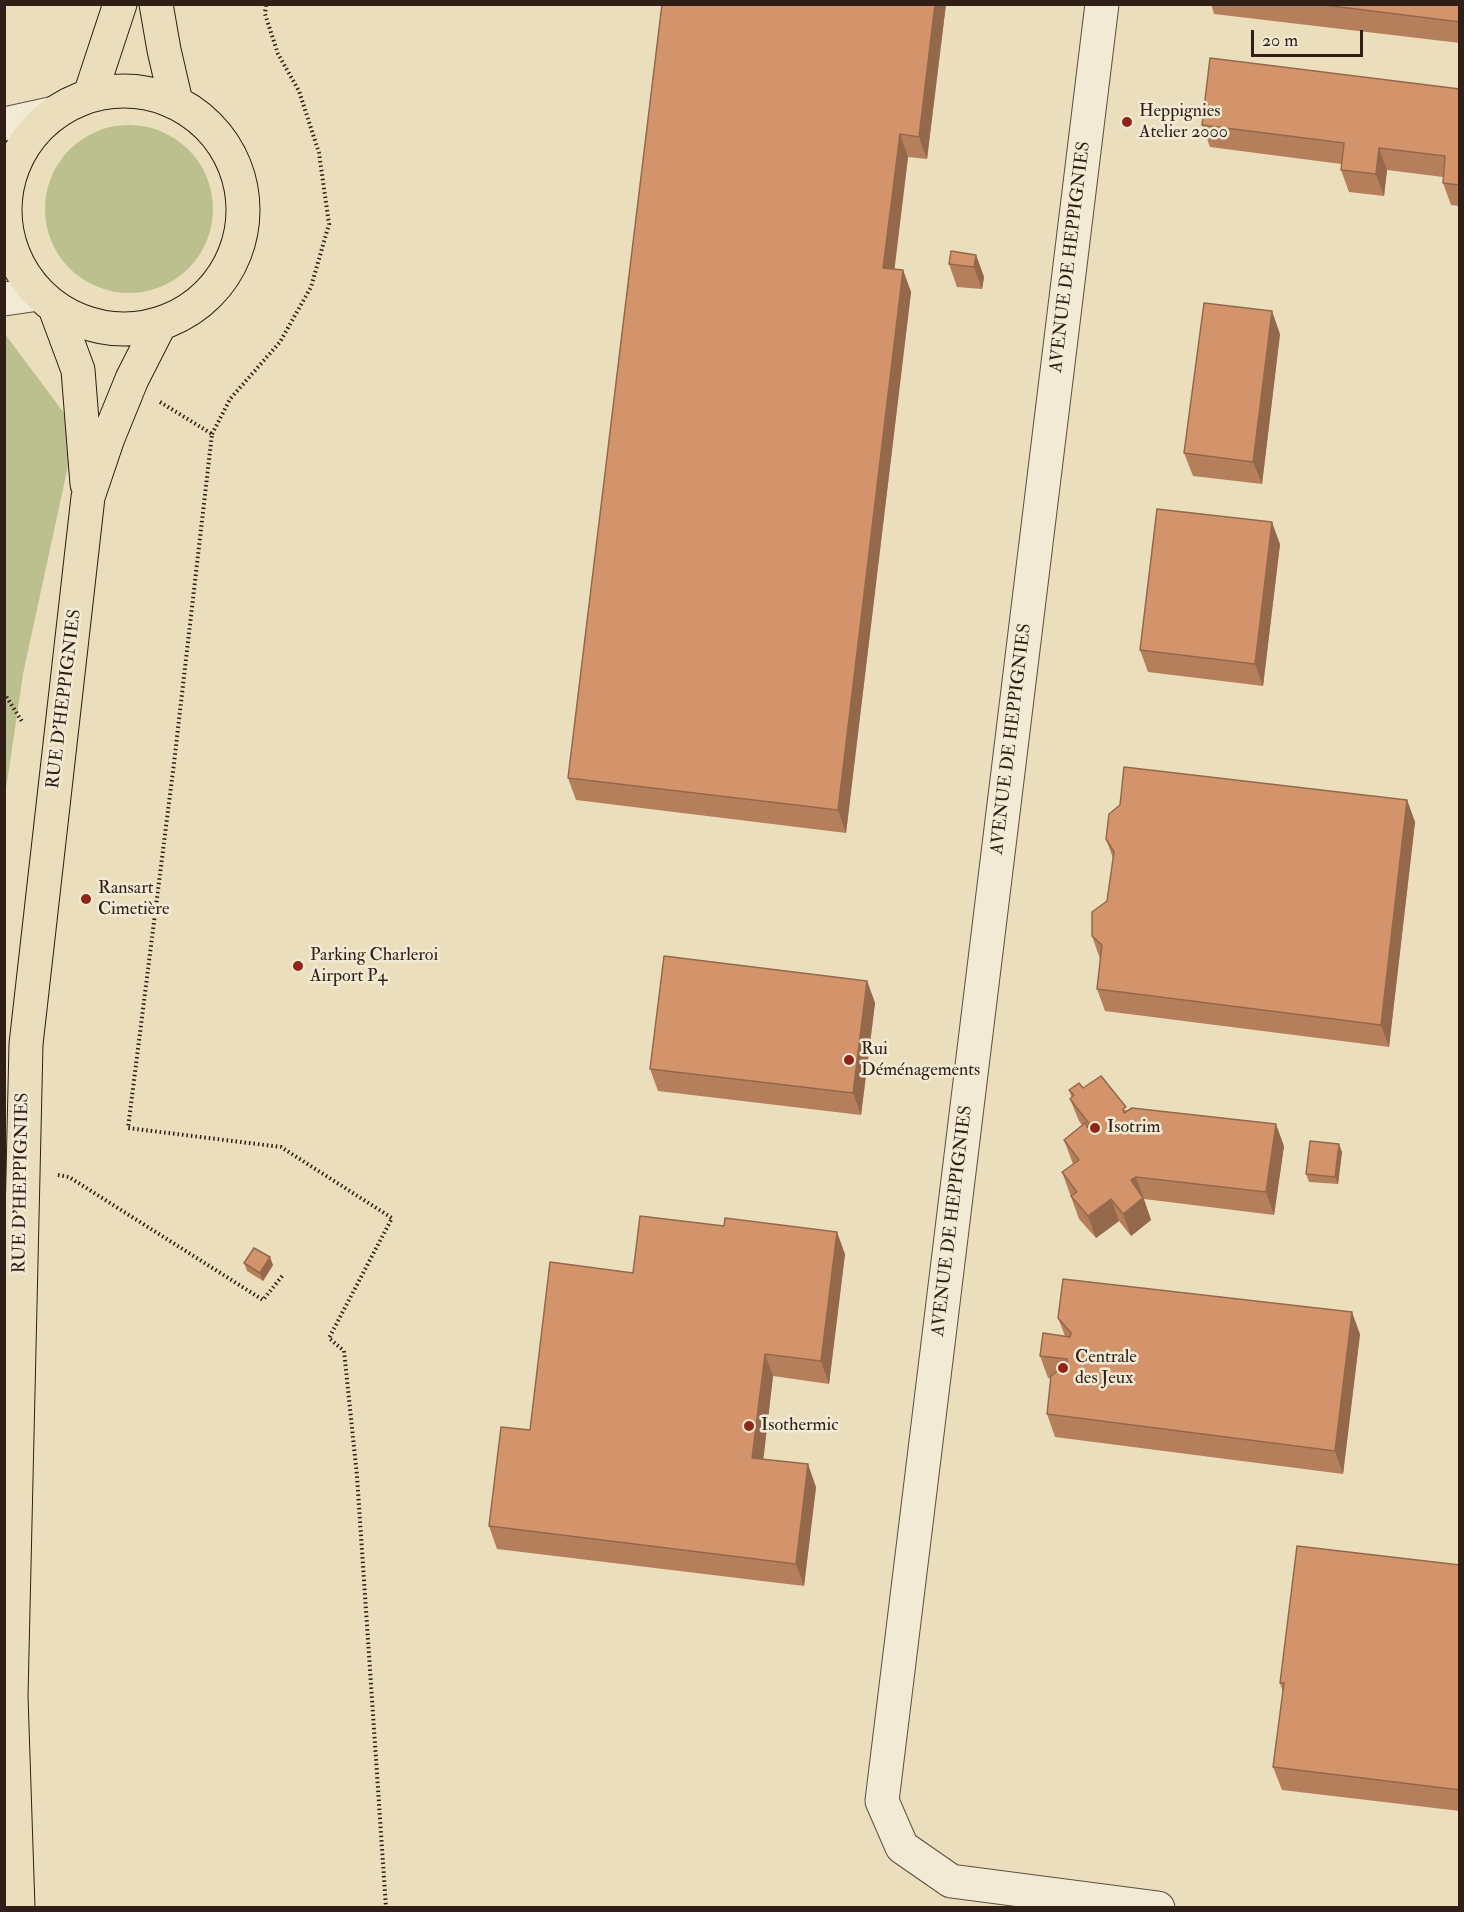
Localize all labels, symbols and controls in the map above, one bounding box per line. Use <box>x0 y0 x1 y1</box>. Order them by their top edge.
scale bar <box>1254 18 1366 56</box>
text: 20 m <box>1262 29 1298 52</box>
place label: Heppignies Atelier 2000 <box>1139 101 1228 144</box>
marker: Heppignies Atelier 2000 <box>1120 115 1134 129</box>
street label: AVENUE DE HEPPIGNIES <box>1046 140 1096 374</box>
street label: RUE D'HEPPIGNIES <box>43 608 87 790</box>
street label: AVENUE DE HEPPIGNIES <box>987 622 1037 856</box>
place label: Ransart Cimetière <box>98 878 170 920</box>
marker: Ransart Cimetière <box>79 892 93 906</box>
place label: Parking Charleroi Airport P4 <box>310 945 438 988</box>
marker: Parking Charleroi Airport P4 <box>291 959 305 973</box>
place label: Rui Déménagements <box>861 1039 980 1082</box>
marker: Rui Déménagements <box>842 1053 856 1067</box>
street label: RUE D'HEPPIGNIES <box>10 1092 34 1274</box>
street label: AVENUE DE HEPPIGNIES <box>928 1104 978 1338</box>
place label: Isotrim <box>1107 1117 1160 1139</box>
marker: Isotrim <box>1088 1121 1102 1135</box>
place label: Centrale des Jeux <box>1075 1347 1137 1390</box>
marker: Centrale des Jeux <box>1056 1361 1070 1375</box>
place label: Isothermic <box>761 1415 839 1437</box>
marker: Isothermic <box>742 1419 756 1433</box>

